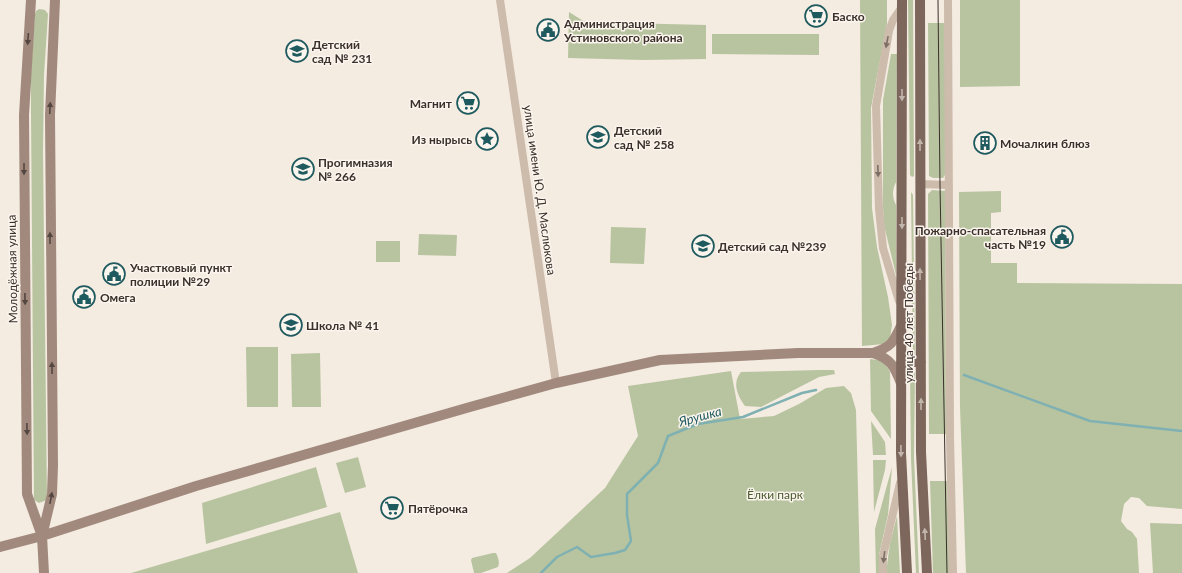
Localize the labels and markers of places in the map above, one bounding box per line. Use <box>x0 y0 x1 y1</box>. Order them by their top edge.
supermarket icon: Баско <box>803 3 829 29</box>
place label: Баско <box>832 9 865 24</box>
place label: Администрация Устиновского района <box>563 16 683 45</box>
public building icon: Администрация Устиновского района <box>535 17 561 43</box>
place label: Детский сад № 231 <box>312 37 372 66</box>
school or university icon: Детский сад № 231 <box>284 38 310 64</box>
supermarket icon: Магнит <box>455 90 481 116</box>
place label: Магнит <box>410 96 453 111</box>
place label: Детский сад № 258 <box>614 123 674 152</box>
school or university icon: Детский сад № 258 <box>585 124 611 150</box>
place icon: Из нырысь <box>474 126 500 152</box>
building icon: Мочалкин блюз <box>972 130 998 156</box>
place label: Из нырысь <box>412 132 472 147</box>
place label: Мочалкин блюз <box>1000 136 1090 151</box>
place label: Прогимназия № 266 <box>318 155 393 184</box>
school or university icon: Прогимназия № 266 <box>290 156 316 182</box>
place label: Пожарно-спасательная часть №19 <box>915 223 1046 252</box>
public building icon: Пожарно-спасательная часть №19 <box>1049 224 1075 250</box>
school or university icon: Детский сад №239 <box>690 233 716 259</box>
place label: Детский сад №239 <box>718 239 826 254</box>
place label: Участковый пункт полиции №29 <box>129 260 233 289</box>
public building icon: Участковый пункт полиции №29 <box>101 261 127 287</box>
public building icon: Омега <box>71 284 97 310</box>
place label: Омега <box>100 290 136 305</box>
school or university icon: Школа № 41 <box>278 312 304 338</box>
place label: Школа № 41 <box>306 318 379 333</box>
supermarket icon: Пятёрочка <box>379 495 405 521</box>
place label: Пятёрочка <box>408 501 468 516</box>

